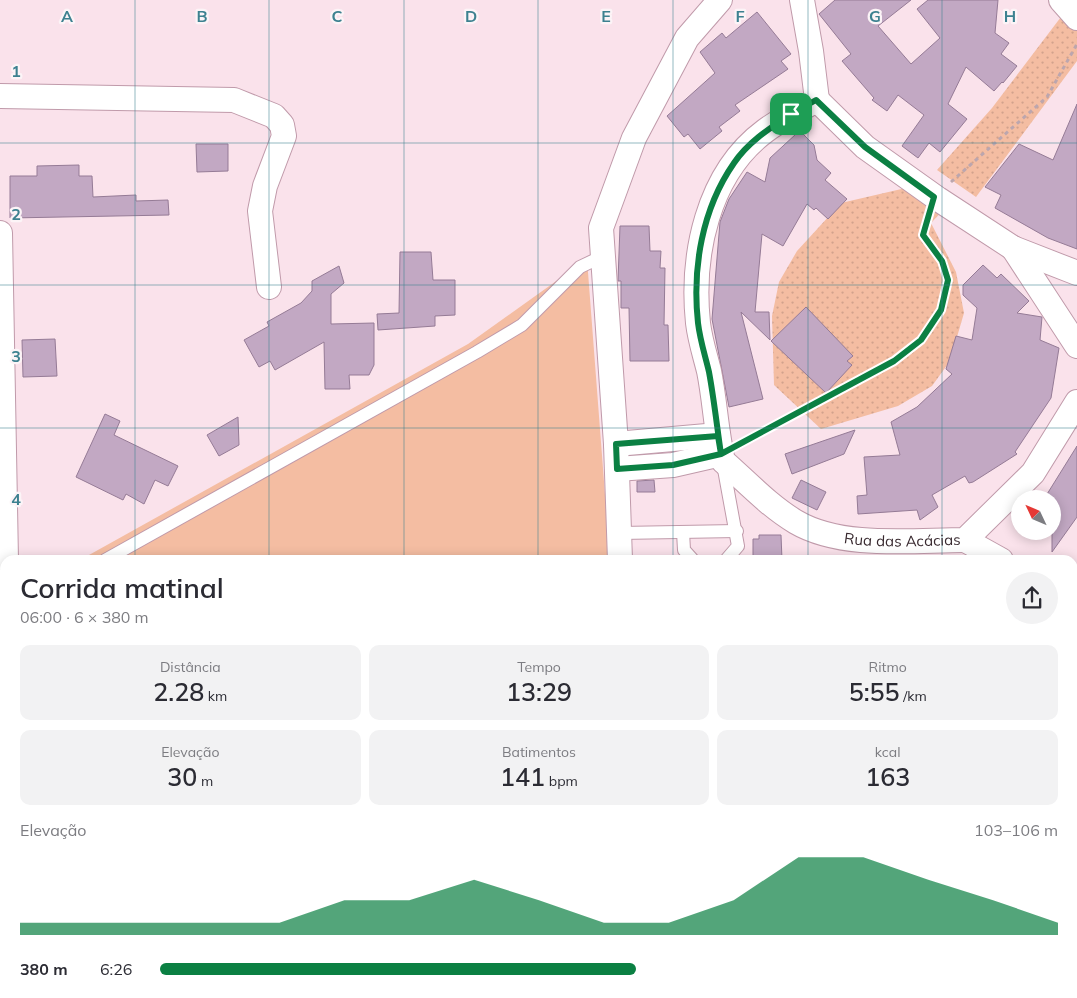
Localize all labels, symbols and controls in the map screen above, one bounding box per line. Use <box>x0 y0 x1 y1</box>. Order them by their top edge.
text: A <box>61 6 73 26</box>
text: B <box>196 6 208 26</box>
text: C <box>332 6 343 26</box>
text: D <box>465 6 477 26</box>
text: E <box>601 6 611 26</box>
text: F <box>735 6 745 26</box>
text: G <box>869 6 881 26</box>
text: H <box>1004 6 1016 26</box>
text: 1 <box>11 61 21 81</box>
pin <box>770 93 812 135</box>
icon: arrive <box>777 100 805 128</box>
text: 2 <box>11 204 21 224</box>
text: 3 <box>11 346 21 366</box>
text: 4 <box>11 489 21 509</box>
north arrow <box>1011 490 1061 540</box>
map controls <box>1011 490 1061 540</box>
street label: Rua das Acácias <box>843 528 961 550</box>
text: Corrida matinal <box>20 570 224 605</box>
button: share <box>1006 572 1058 624</box>
text: 06:00 · 6 × 380 m <box>20 607 149 627</box>
text: Distância <box>160 658 221 676</box>
text: Tempo <box>517 658 561 676</box>
text: Ritmo <box>869 658 907 676</box>
text: 2.28 <box>153 676 204 707</box>
text: 13:29 <box>506 676 572 707</box>
text: 5:55 <box>849 676 900 707</box>
text: km <box>204 687 227 705</box>
text: /km <box>900 687 927 705</box>
text: Elevação <box>161 743 219 761</box>
text: Batimentos <box>502 743 576 761</box>
text: kcal <box>875 743 900 761</box>
text: 30 <box>167 761 197 792</box>
text: 141 <box>500 761 545 792</box>
text: 163 <box>865 761 910 792</box>
text: m <box>197 772 213 790</box>
text: bpm <box>545 772 578 790</box>
text: Elevação <box>20 820 86 840</box>
text: 103–106 m <box>974 820 1058 840</box>
text: 380 m <box>20 959 68 979</box>
text: 6:26 <box>100 959 132 979</box>

